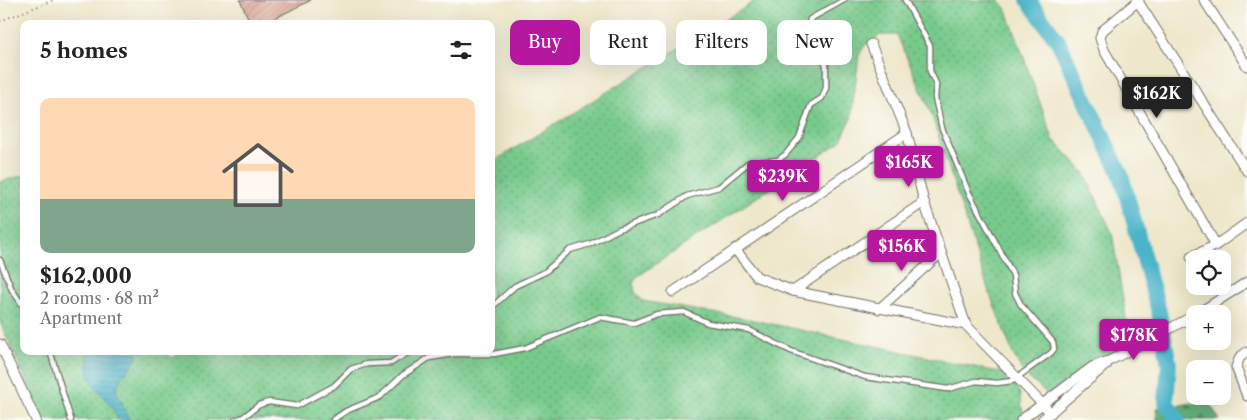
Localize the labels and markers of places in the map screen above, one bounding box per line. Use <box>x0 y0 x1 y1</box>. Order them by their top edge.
pin: $162K <box>1122 76 1192 119</box>
pin: $165K <box>874 146 944 188</box>
pin: $239K <box>748 160 818 202</box>
pin: $156K <box>867 230 937 272</box>
pin: $178K <box>1099 318 1169 361</box>

